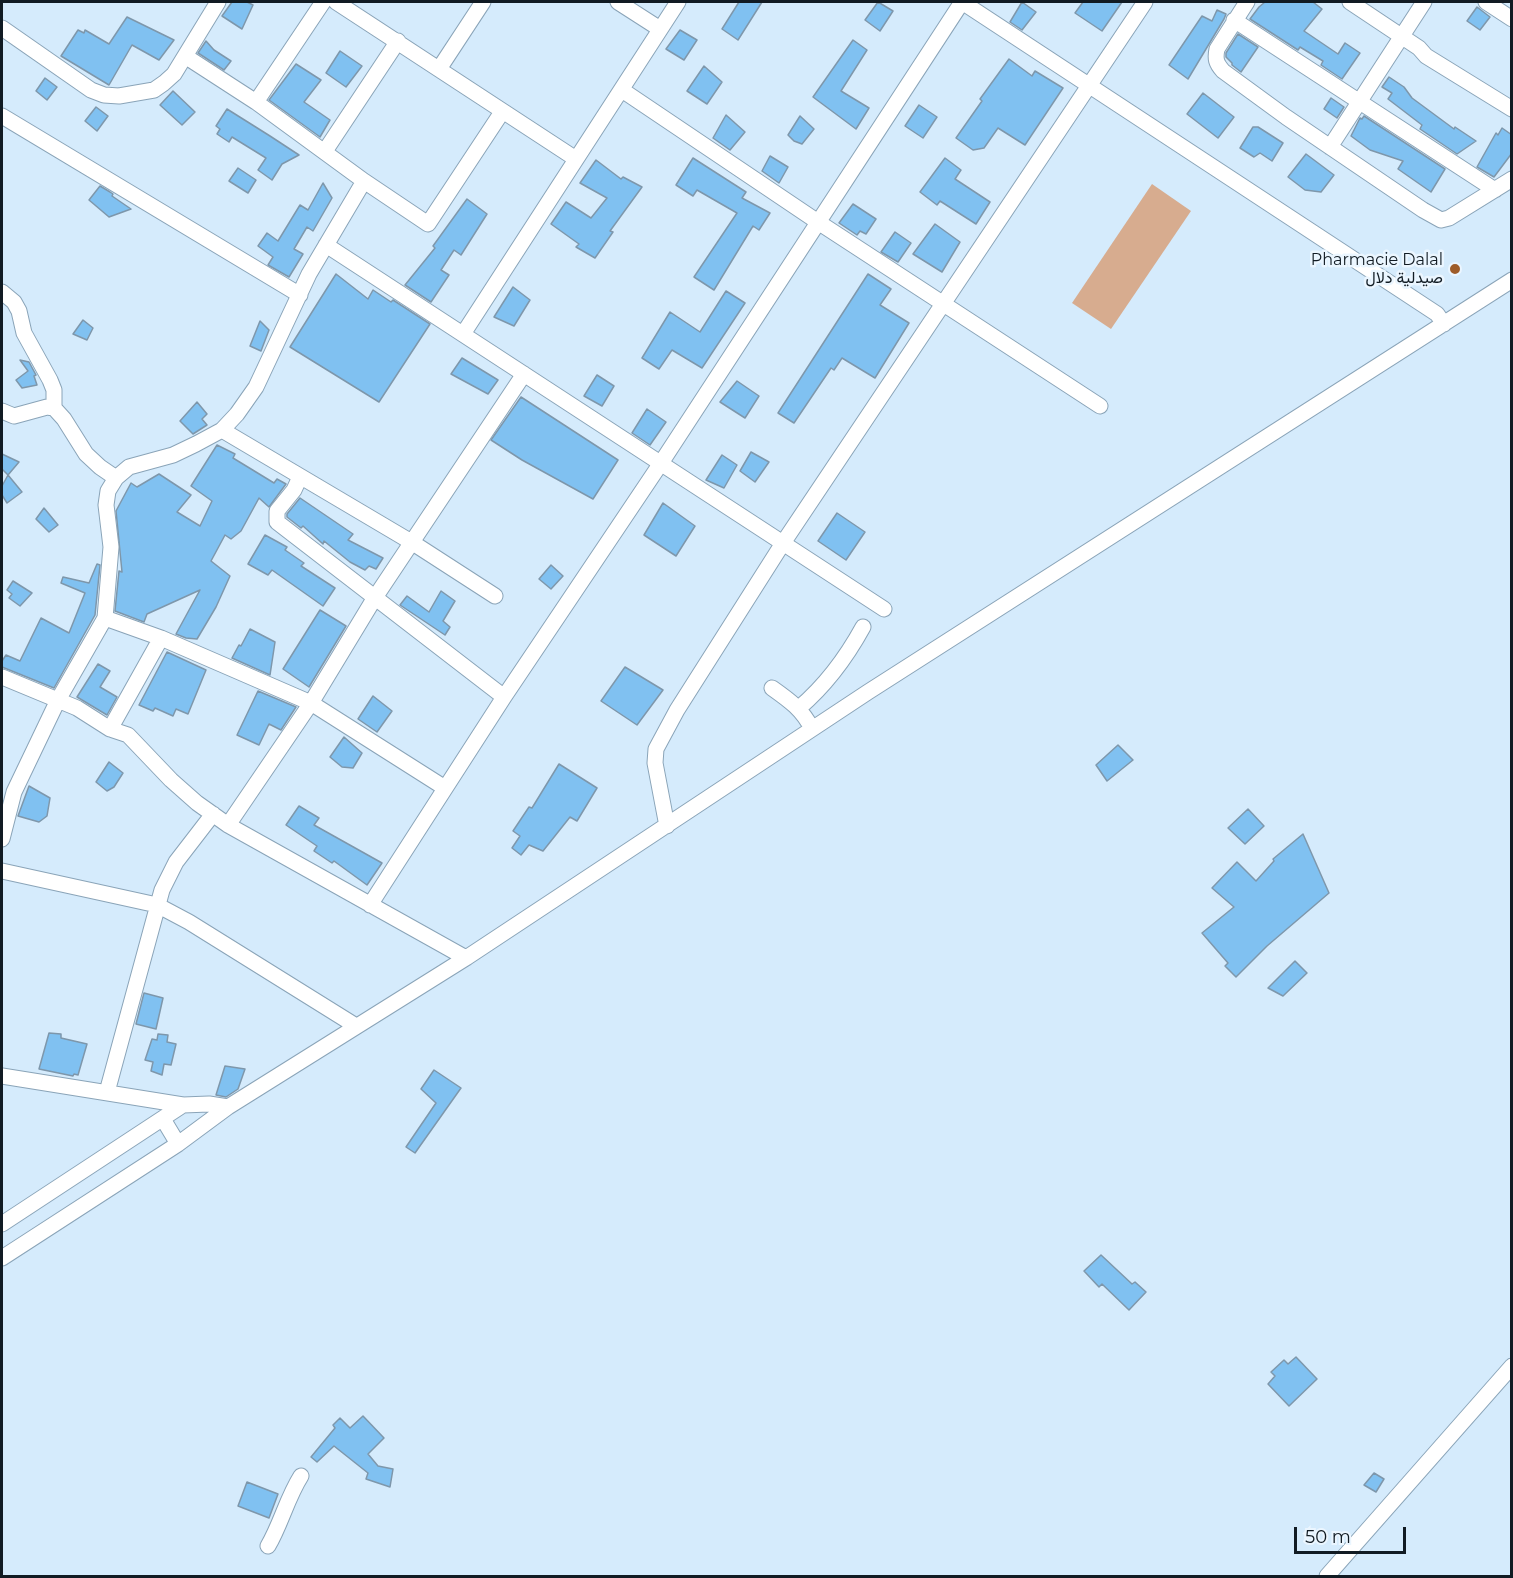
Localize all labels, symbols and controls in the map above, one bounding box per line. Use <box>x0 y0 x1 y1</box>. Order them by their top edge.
place label: Pharmacie Dalal صيدلية دلال <box>1311 250 1443 288</box>
marker: Pharmacie Dalal صيدلية دلال <box>1448 262 1462 276</box>
scale bar <box>1297 1515 1410 1553</box>
text: 50 m <box>1305 1526 1351 1548</box>

